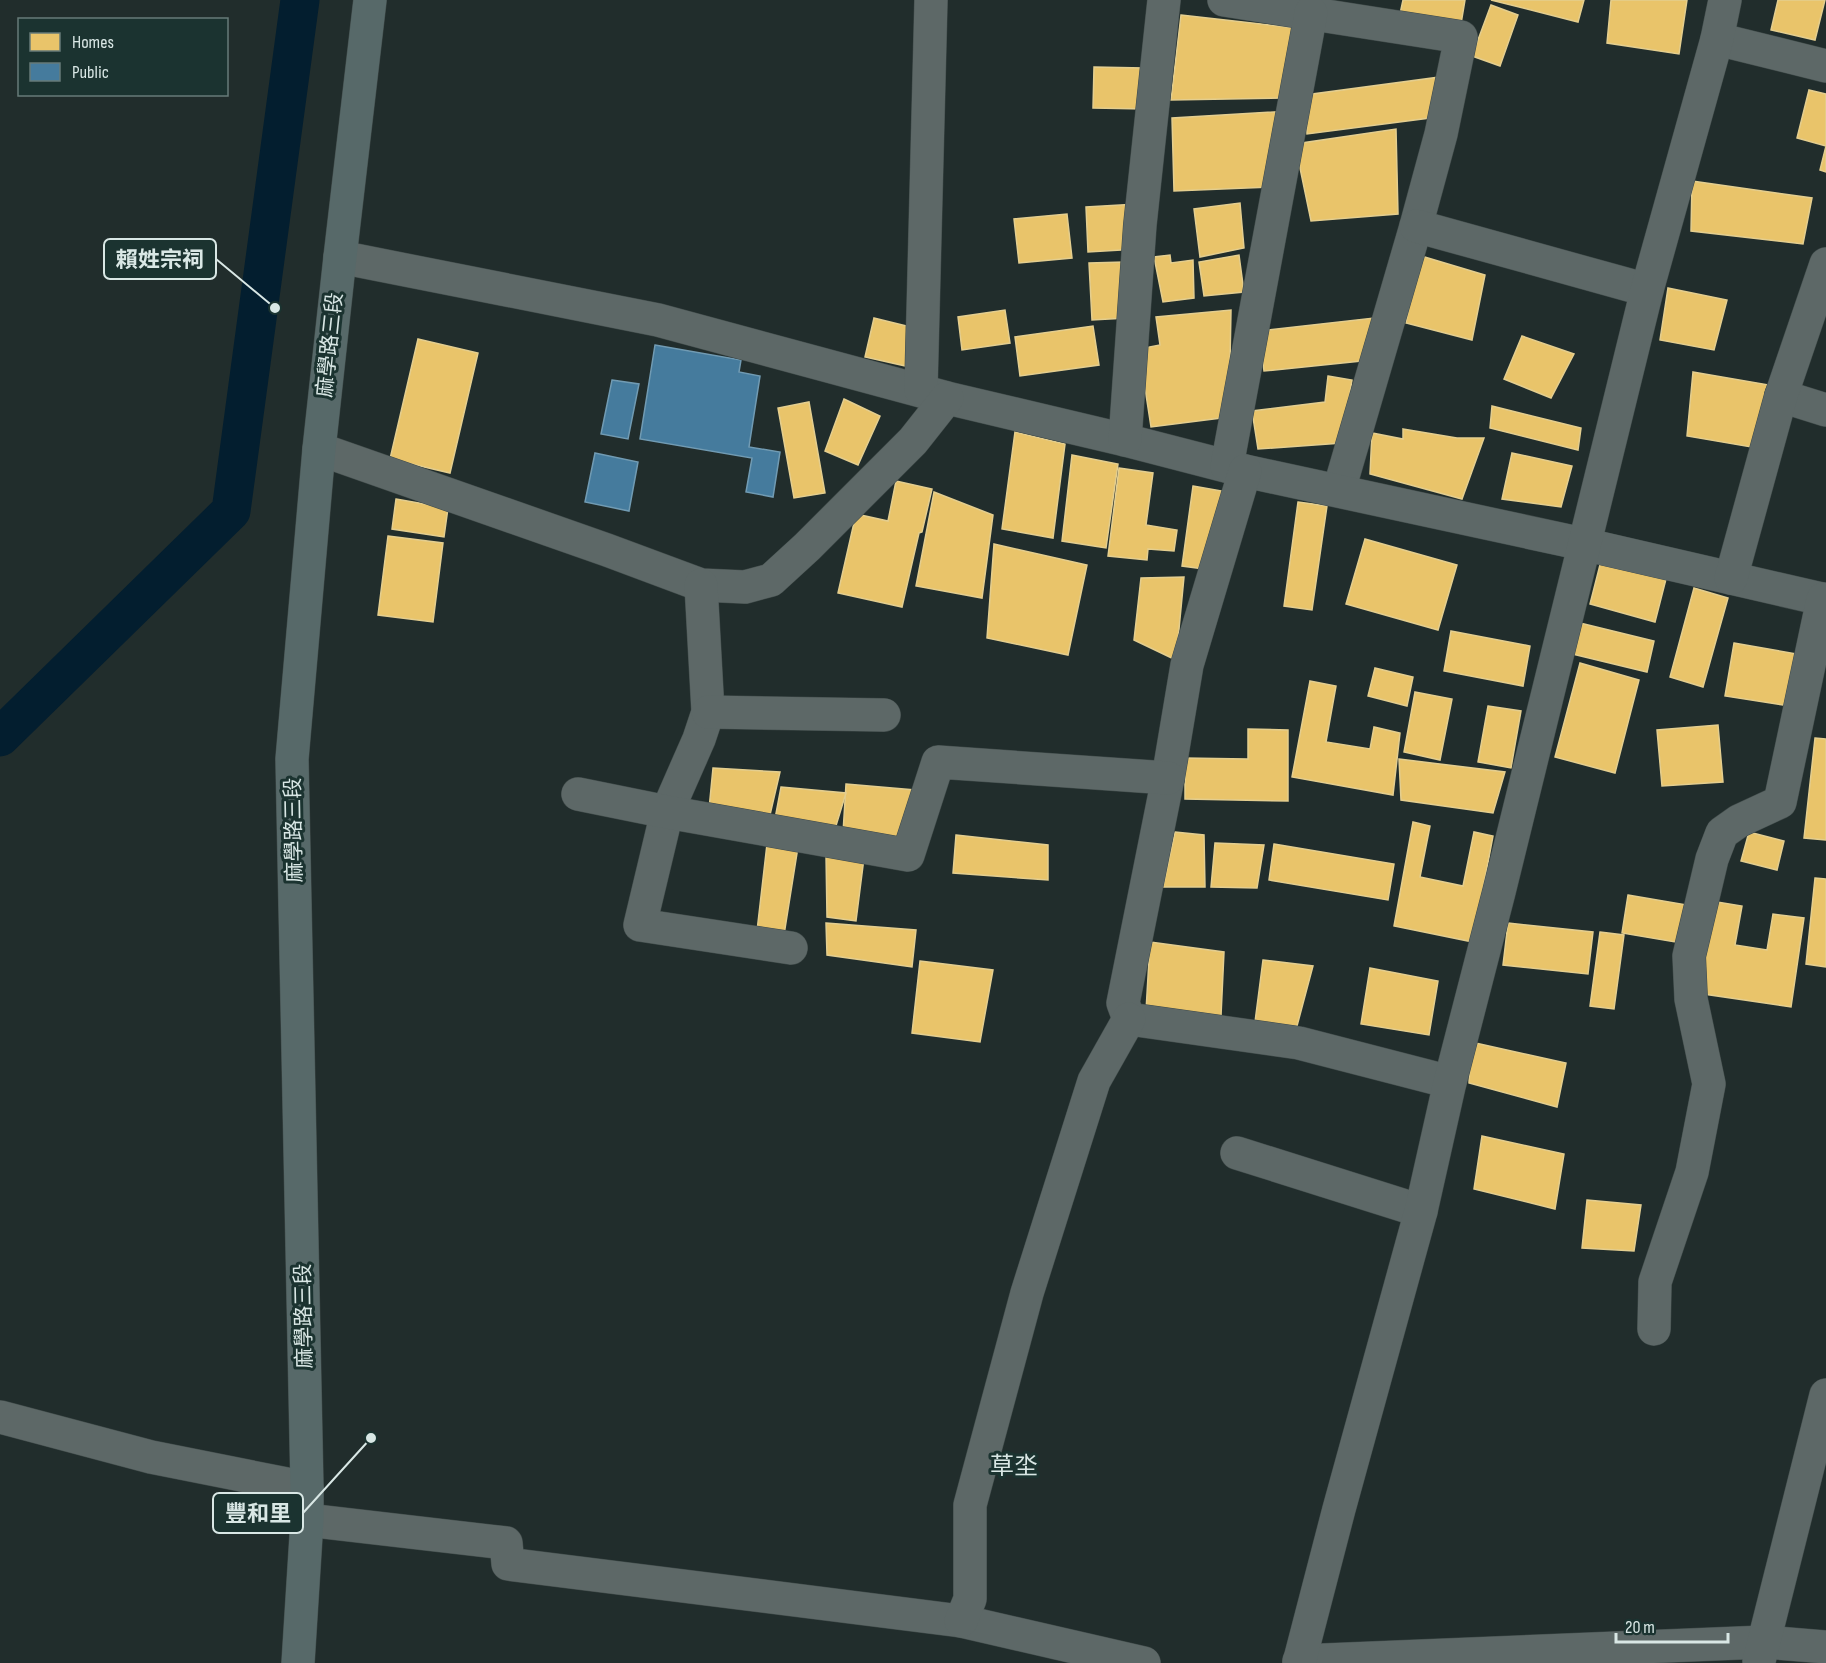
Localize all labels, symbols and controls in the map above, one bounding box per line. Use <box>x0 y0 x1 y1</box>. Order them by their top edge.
legend <box>18 18 228 96</box>
text: Homes <box>72 32 114 53</box>
text: Public <box>72 62 109 83</box>
callout: 賴姓宗祠 <box>104 239 216 279</box>
text: 賴姓宗祠 <box>115 247 204 274</box>
street label: 麻學路三段 <box>312 291 348 399</box>
street label: 麻學路三段 <box>281 777 307 883</box>
street label: 麻學路三段 <box>291 1263 317 1369</box>
district label: 草坔 <box>990 1452 1038 1481</box>
callout: 豐和里 <box>213 1493 303 1533</box>
text: 豐和里 <box>225 1501 291 1528</box>
scale bar <box>1616 1606 1728 1644</box>
text: 20 m <box>1625 1617 1655 1638</box>

